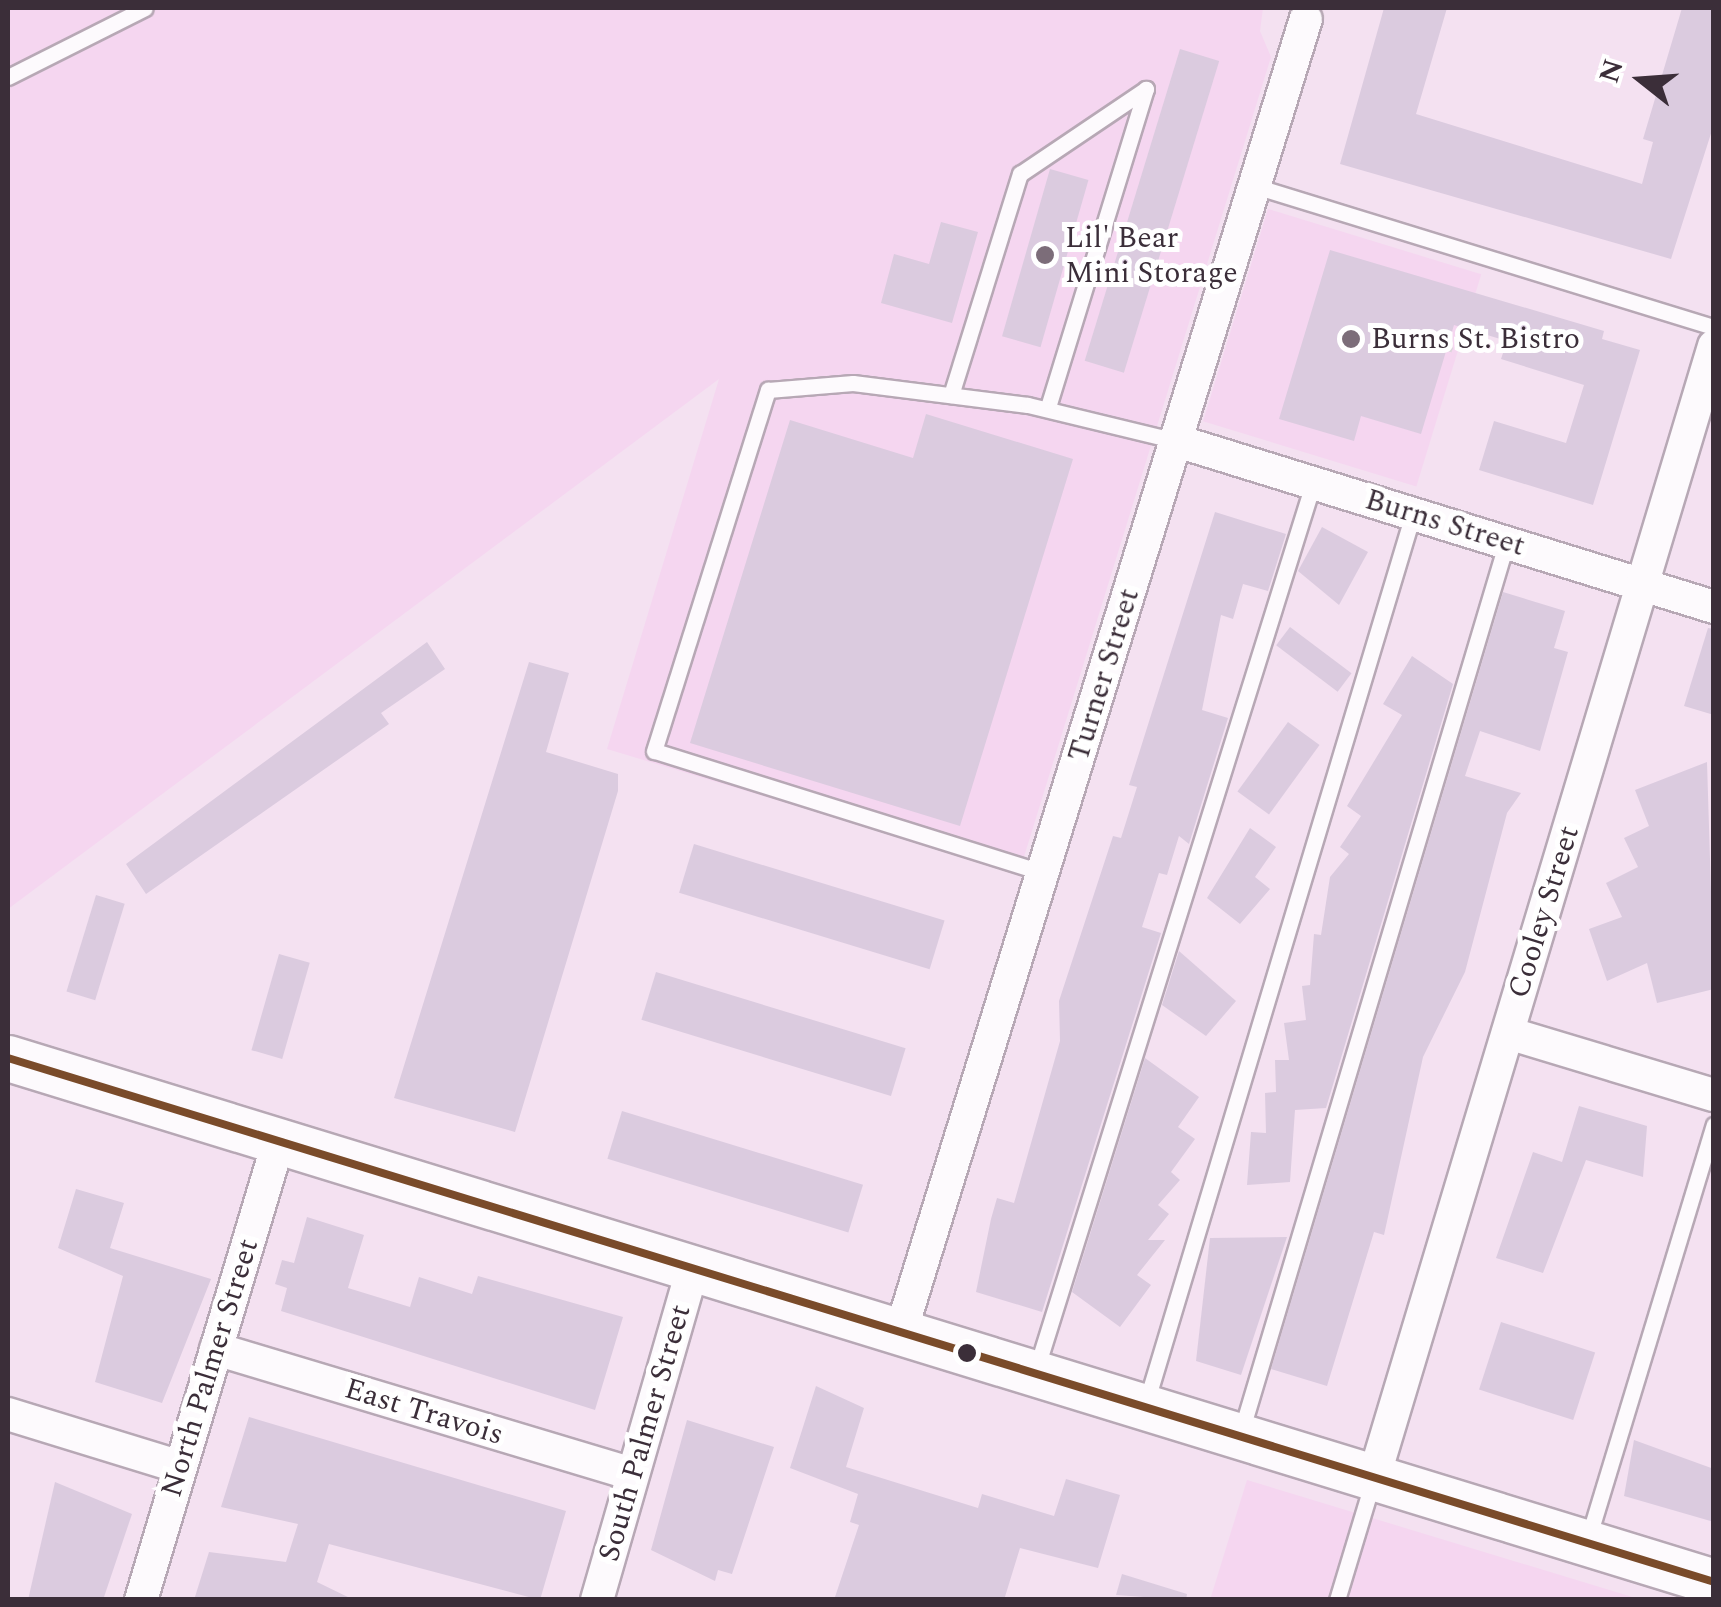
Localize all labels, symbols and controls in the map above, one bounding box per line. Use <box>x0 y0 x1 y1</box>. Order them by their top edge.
north arrow <box>1591 30 1691 130</box>
text: N <box>1588 54 1636 88</box>
place label: Lil' Bear Mini Storage <box>1065 220 1238 290</box>
marker: Lil' Bear Mini Storage <box>1034 244 1056 266</box>
place label: Burns St. Bistro <box>1371 321 1580 357</box>
marker: Burns St. Bistro <box>1340 328 1362 350</box>
street label: Burns Street <box>1361 482 1529 564</box>
street label: Turner Street <box>1061 584 1147 766</box>
street label: Cooley Street <box>1501 821 1587 1003</box>
street label: North Palmer Street <box>154 1235 266 1501</box>
street label: South Palmer Street <box>591 1300 699 1566</box>
unlabelled marker <box>957 1343 977 1363</box>
street label: East Travois <box>340 1371 508 1453</box>

